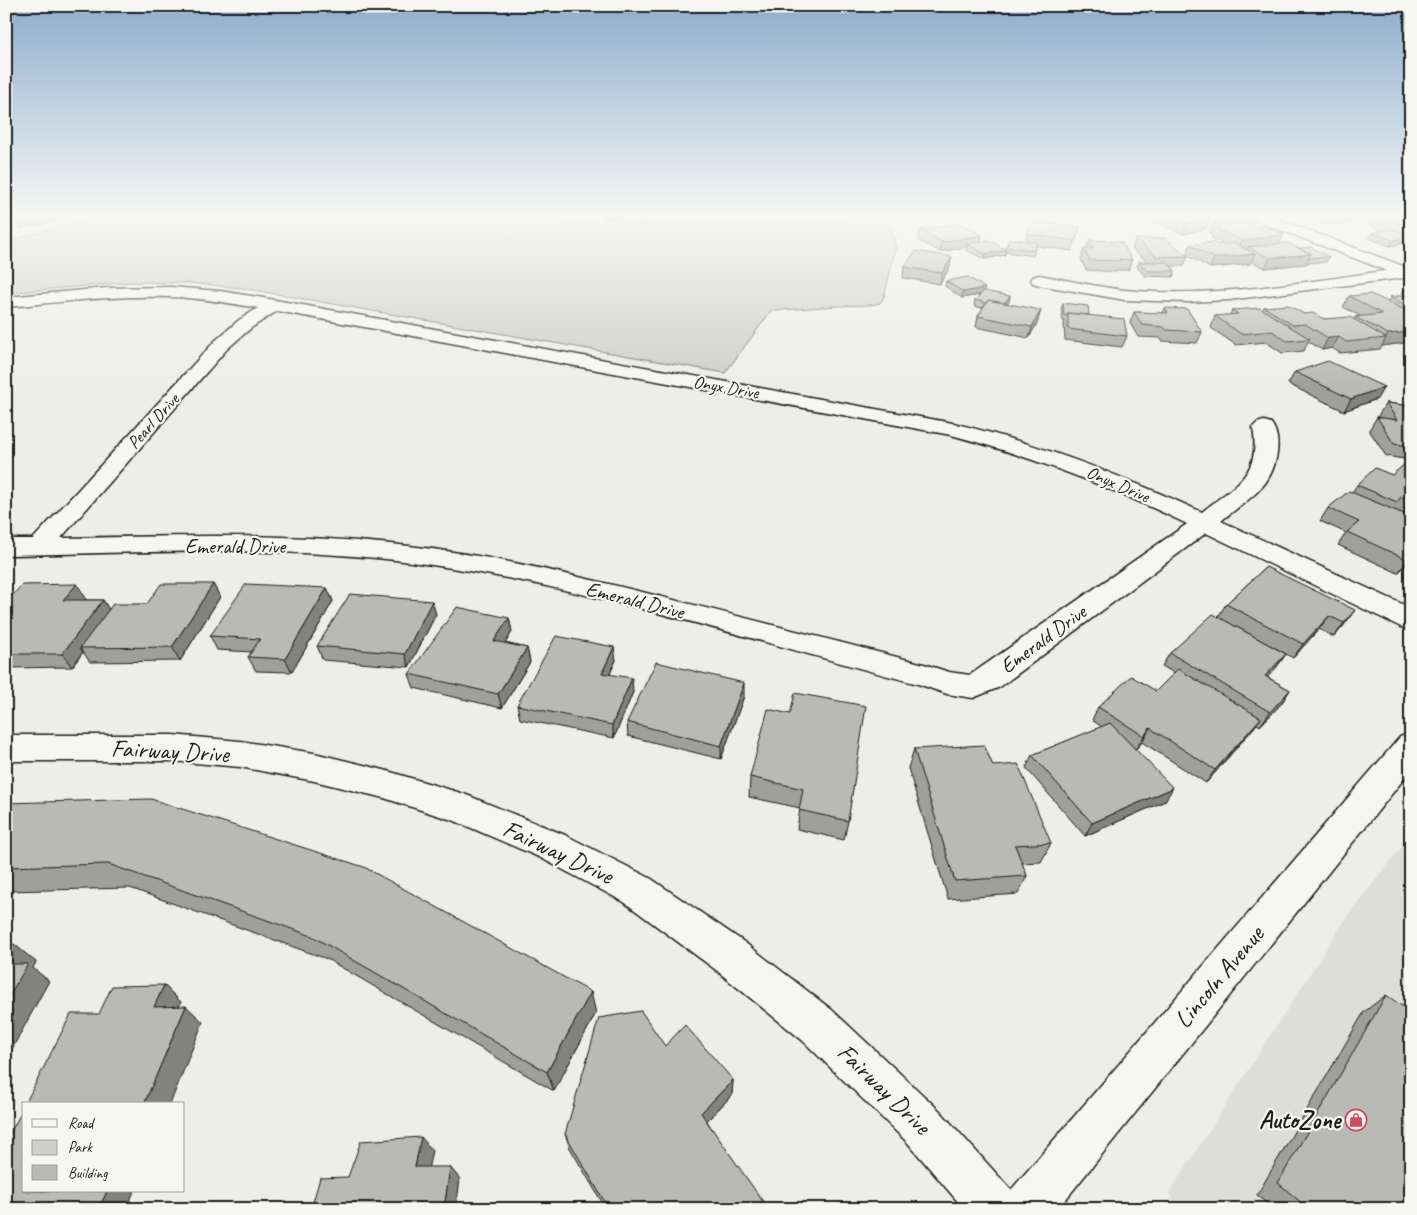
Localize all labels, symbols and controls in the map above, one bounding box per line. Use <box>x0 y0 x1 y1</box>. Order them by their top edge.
street label: Onyx Drive <box>692 370 762 404</box>
street label: Pearl Drive <box>122 388 184 453</box>
street label: Onyx Drive <box>1083 461 1154 507</box>
street label: Emerald Drive <box>185 533 287 559</box>
street label: Emerald Drive <box>583 575 689 625</box>
street label: Emerald Drive <box>995 598 1093 679</box>
street label: Fairway Drive <box>110 732 232 770</box>
street label: Fairway Drive <box>498 813 620 892</box>
street label: Lincoln Avenue <box>1167 918 1272 1035</box>
street label: Fairway Drive <box>830 1037 939 1143</box>
legend <box>22 1102 185 1192</box>
place label: AutoZone <box>1259 1104 1343 1136</box>
shop icon: AutoZone <box>1344 1108 1368 1132</box>
text: Road <box>68 1114 95 1133</box>
text: Park <box>68 1138 93 1157</box>
text: Building <box>68 1164 108 1183</box>

